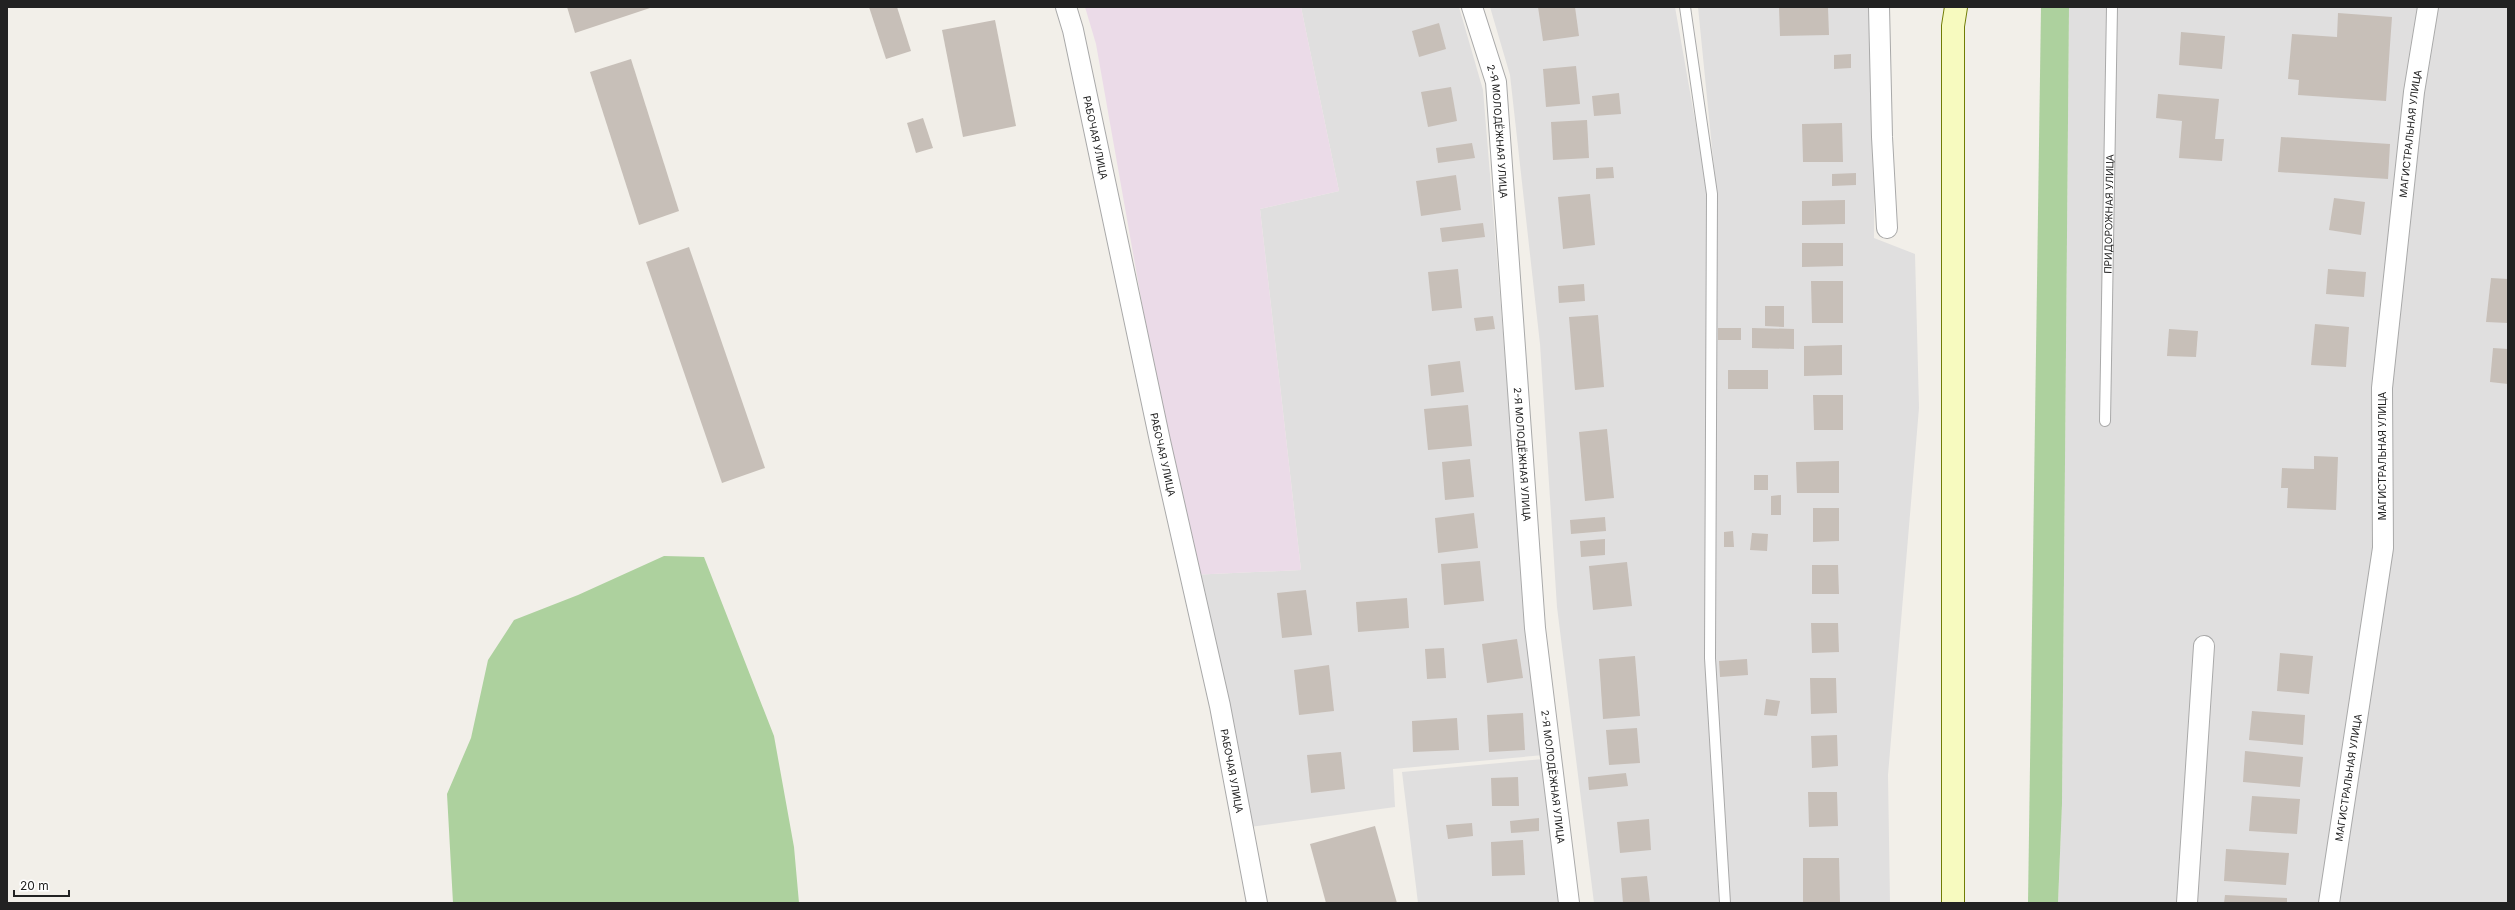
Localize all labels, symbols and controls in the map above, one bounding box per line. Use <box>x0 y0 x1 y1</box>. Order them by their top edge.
street label: 2-Я МОЛОДЁЖНАЯ УЛИЦА <box>1485 63 1510 199</box>
street label: МАГИСТРАЛЬНАЯ УЛИЦА <box>2397 69 2424 198</box>
street label: РАБОЧАЯ УЛИЦА <box>1081 95 1110 181</box>
street label: ПРИДОРОЖНАЯ УЛИЦА <box>2101 154 2116 274</box>
street label: 2-Я МОЛОДЁЖНАЯ УЛИЦА <box>1512 387 1533 522</box>
street label: МАГИСТРАЛЬНАЯ УЛИЦА <box>2376 392 2388 520</box>
street label: РАБОЧАЯ УЛИЦА <box>1148 412 1178 498</box>
street label: 2-Я МОЛОДЁЖНАЯ УЛИЦА <box>1539 709 1568 844</box>
street label: МАГИСТРАЛЬНАЯ УЛИЦА <box>2332 713 2364 842</box>
street label: РАБОЧАЯ УЛИЦА <box>1218 728 1246 814</box>
scale bar <box>14 872 69 898</box>
text: 20 m <box>20 878 49 893</box>

